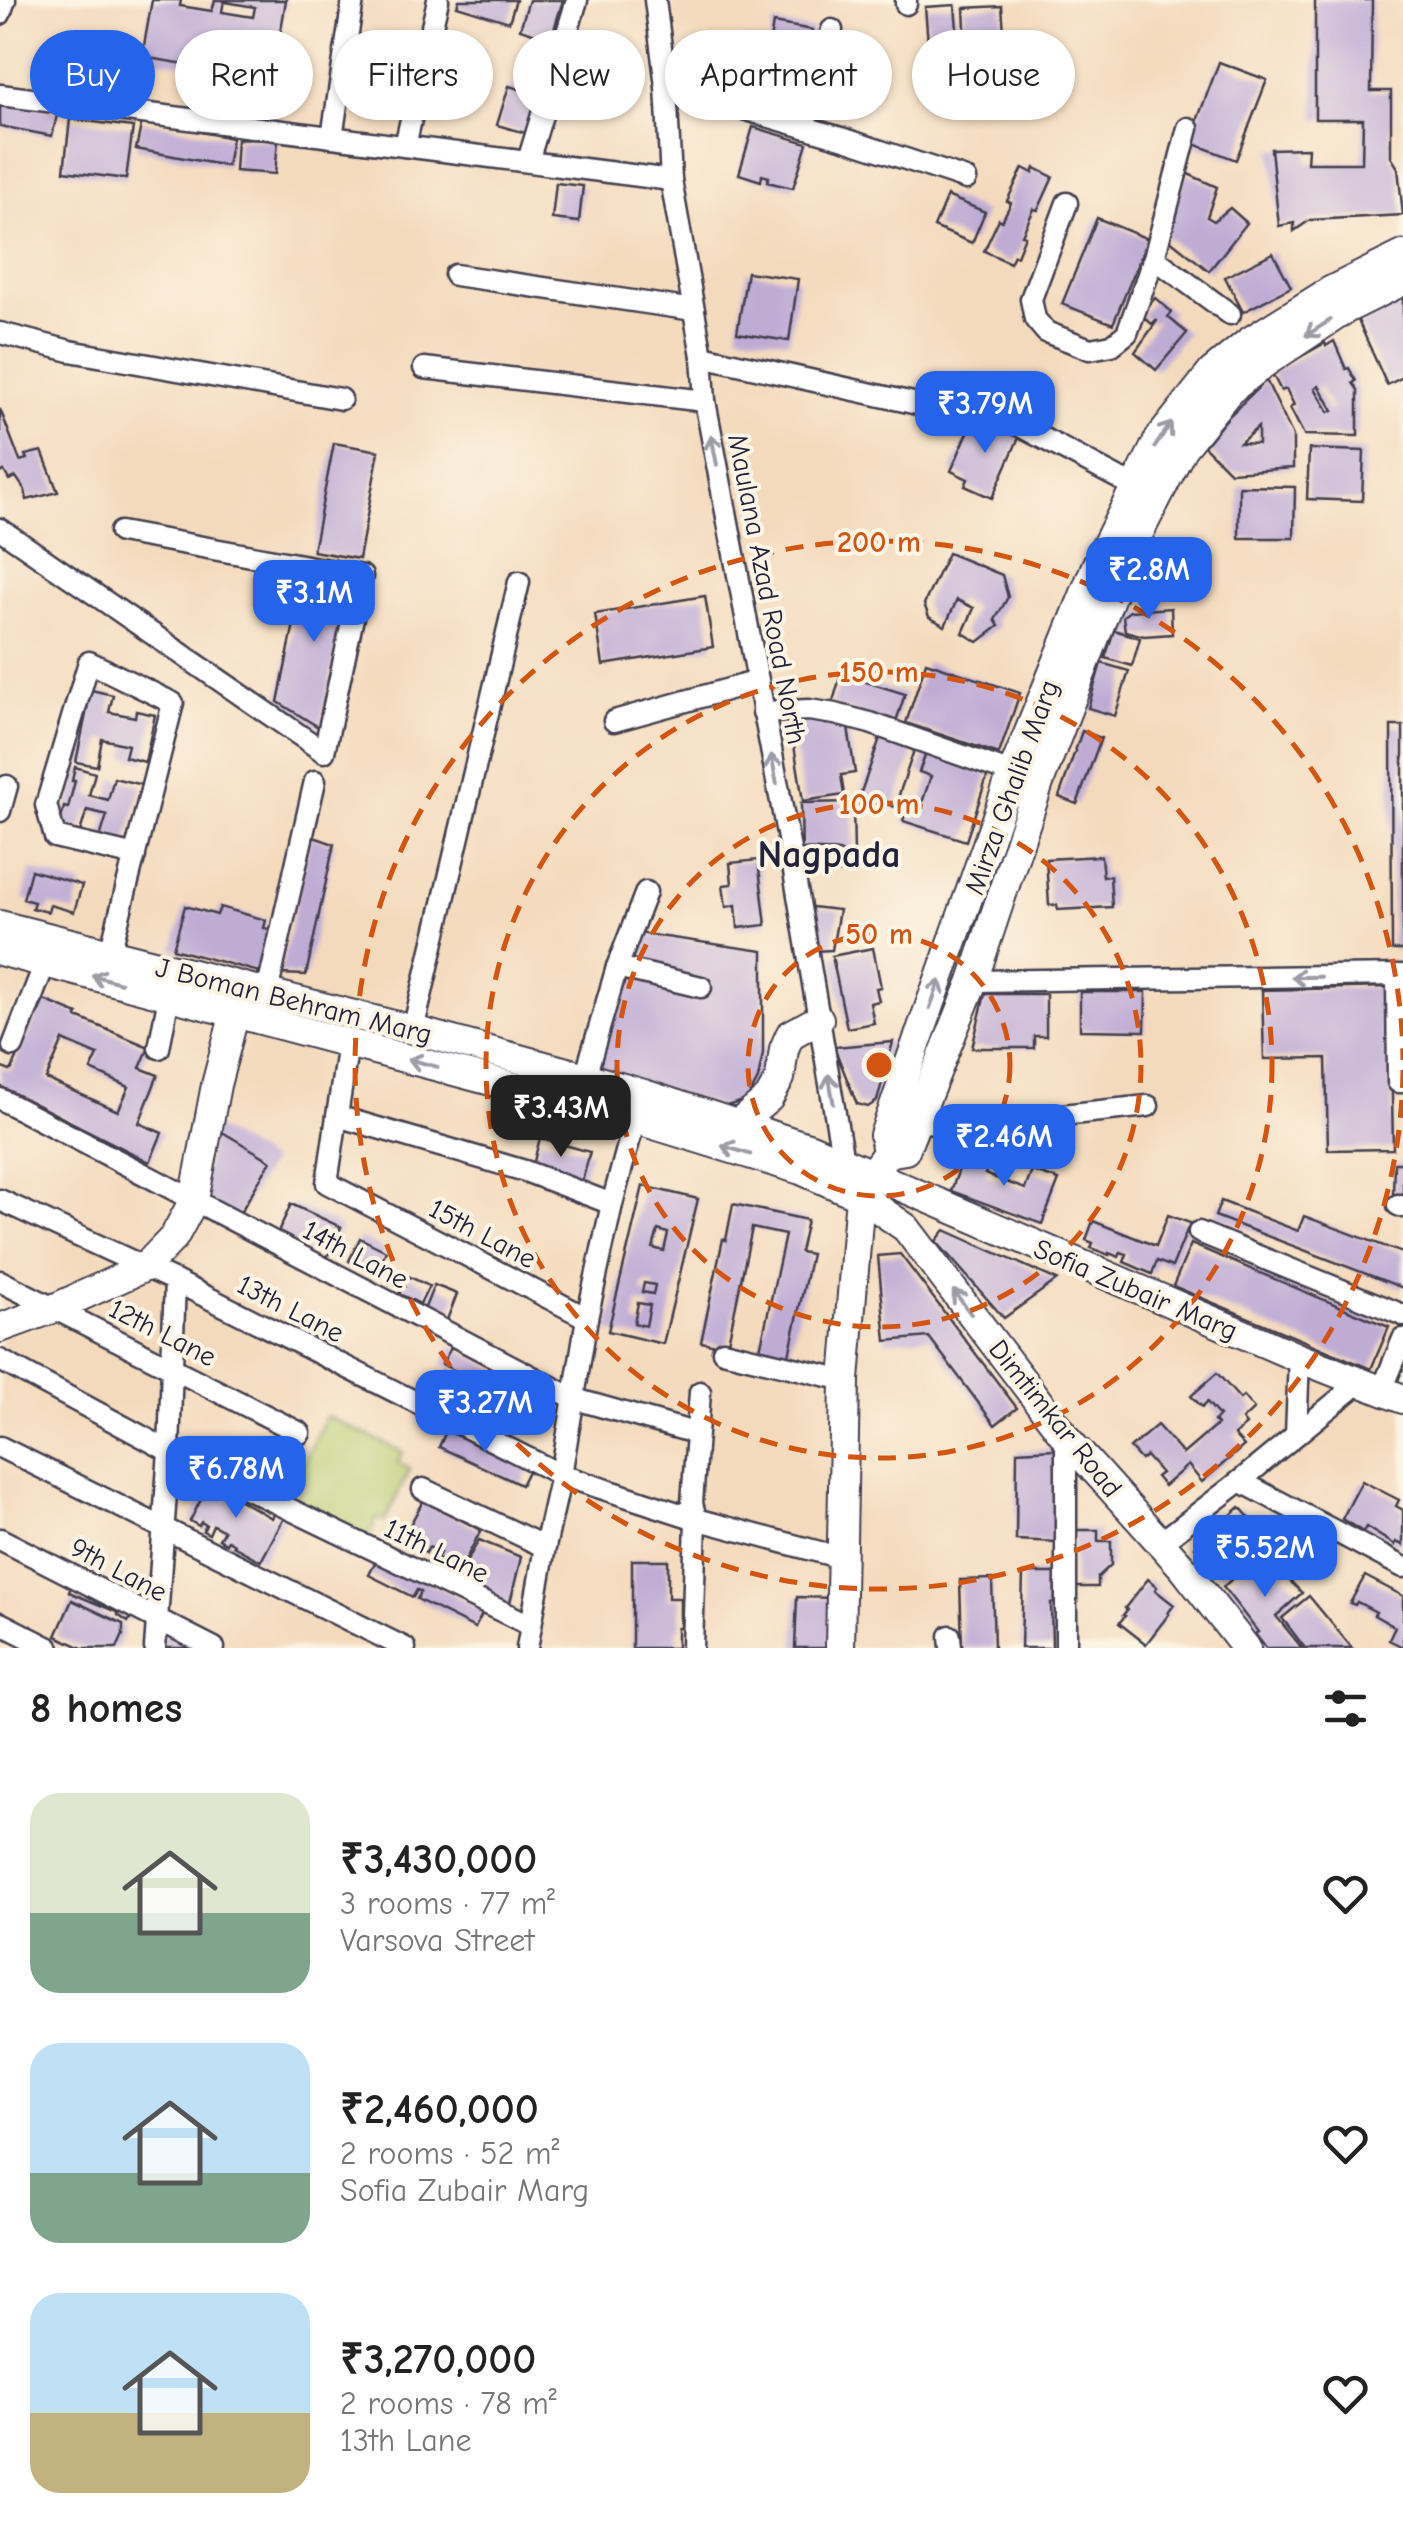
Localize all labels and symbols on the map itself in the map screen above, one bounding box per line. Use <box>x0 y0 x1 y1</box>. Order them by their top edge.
one-way arrow <box>1304 317 1332 338</box>
pin: ₹3.79M <box>904 371 1066 456</box>
one-way arrow <box>1153 422 1174 450</box>
street label: Maulana Azad Road North <box>721 431 813 747</box>
one-way arrow <box>704 435 723 467</box>
text: 200 m <box>837 525 921 560</box>
pin: ₹2.8M <box>1079 537 1219 622</box>
pin: ₹3.1M <box>244 560 384 645</box>
text: 150 m <box>839 655 919 690</box>
street label: Mirza Ghalib Marg <box>958 676 1066 899</box>
one-way arrow <box>764 754 783 786</box>
text: 100 m <box>839 787 919 822</box>
district label: Nagpada <box>757 833 901 877</box>
text: 50 m <box>845 917 913 952</box>
street label: J Boman Behram Marg <box>152 951 435 1051</box>
one-way arrow <box>1290 967 1322 986</box>
one-way arrow <box>91 969 122 988</box>
one-way arrow <box>927 980 945 1011</box>
centre of rings <box>861 1047 897 1083</box>
one-way arrow <box>408 1052 439 1071</box>
one-way arrow <box>821 1074 840 1106</box>
pin: ₹3.43M <box>480 1075 642 1160</box>
pin: ₹2.46M <box>923 1104 1085 1189</box>
one-way arrow <box>721 1140 752 1158</box>
street label: 15th Lane <box>424 1192 541 1275</box>
street label: 14th Lane <box>297 1214 414 1296</box>
street label: Sofia Zubair Marg <box>1029 1233 1242 1347</box>
street label: 13th Lane <box>232 1269 349 1349</box>
one-way arrow <box>952 1289 973 1316</box>
street label: 12th Lane <box>104 1292 221 1373</box>
street label: Dimtimkar Road <box>982 1334 1128 1504</box>
pin: ₹3.27M <box>404 1370 566 1455</box>
pin: ₹6.78M <box>155 1436 317 1521</box>
street label: 11th Lane <box>379 1512 494 1590</box>
pin: ₹5.52M <box>1184 1515 1346 1600</box>
street label: 9th Lane <box>65 1531 172 1609</box>

